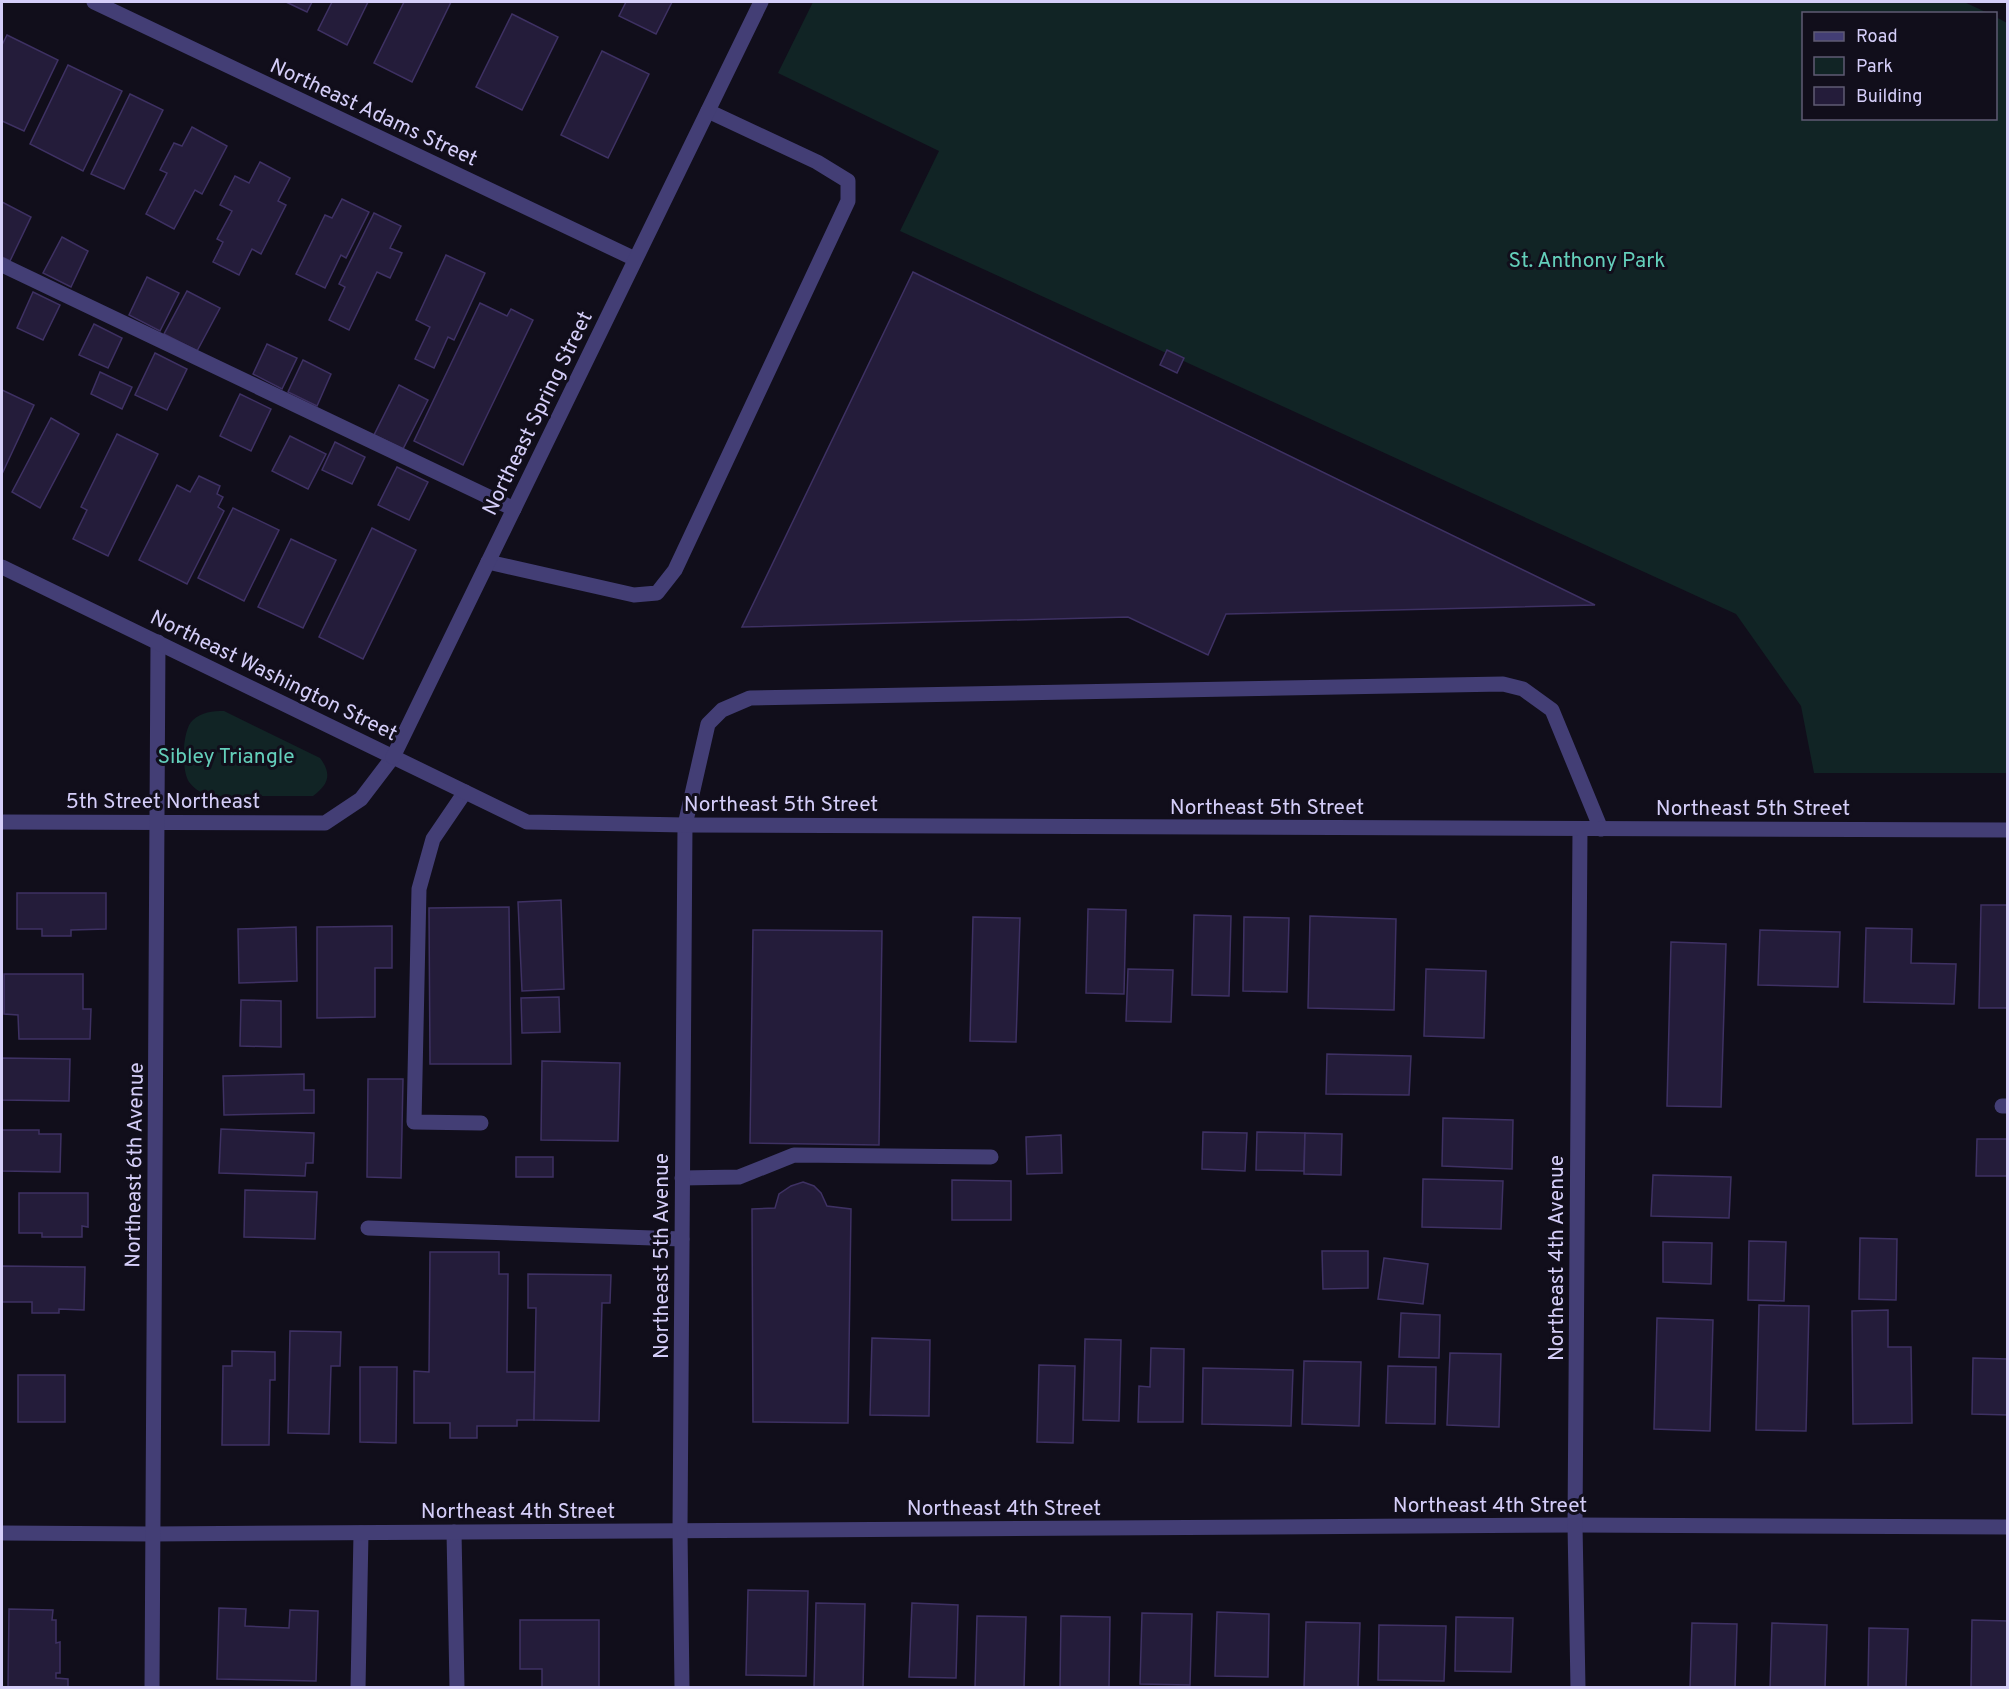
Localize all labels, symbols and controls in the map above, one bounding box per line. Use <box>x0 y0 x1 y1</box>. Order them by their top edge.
legend <box>1802 12 1997 120</box>
text: Road <box>1856 26 1898 49</box>
street label: Northeast Adams Street <box>265 53 482 173</box>
text: Park <box>1856 56 1893 79</box>
text: Building <box>1856 86 1922 109</box>
park label: St. Anthony Park <box>1509 248 1665 275</box>
street label: Northeast Spring Street <box>477 307 600 520</box>
street label: Northeast Washington Street <box>145 605 402 748</box>
park label: Sibley Triangle <box>157 744 295 771</box>
street label: 5th Street Northeast <box>66 789 260 816</box>
street label: Northeast 5th Street <box>684 792 878 819</box>
street label: Northeast 5th Street <box>1170 795 1364 822</box>
street label: Northeast 5th Street <box>1656 796 1850 823</box>
street label: Northeast 6th Avenue <box>120 1062 151 1268</box>
street label: Northeast 5th Avenue <box>649 1153 676 1359</box>
street label: Northeast 4th Avenue <box>1544 1155 1571 1361</box>
street label: Northeast 4th Street <box>1393 1493 1587 1520</box>
street label: Northeast 4th Street <box>907 1496 1101 1523</box>
street label: Northeast 4th Street <box>421 1499 615 1526</box>

